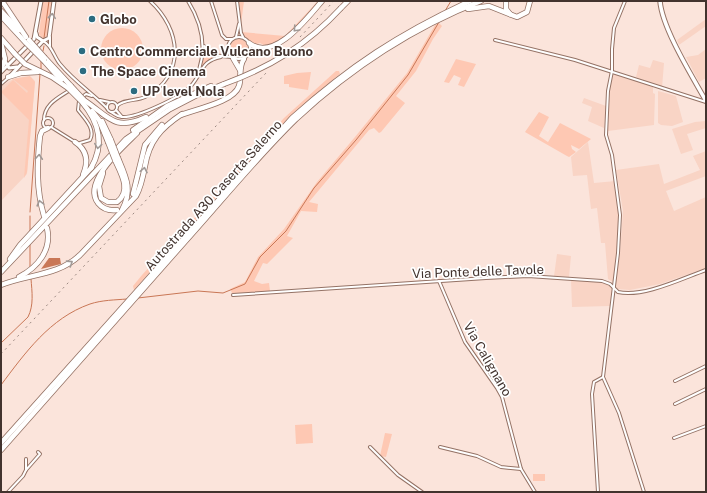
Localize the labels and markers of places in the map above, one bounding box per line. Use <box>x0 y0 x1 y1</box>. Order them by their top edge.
place label: Globo <box>100 12 137 27</box>
marker: Globo <box>87 14 97 24</box>
place label: Centro Commerciale Vulcano Buono <box>90 44 313 59</box>
marker: Centro Commerciale Vulcano Buono <box>77 46 87 56</box>
place label: The Space Cinema <box>91 64 206 79</box>
marker: The Space Cinema <box>78 66 88 76</box>
place label: UP level Nola <box>142 84 224 99</box>
marker: UP level Nola <box>129 86 139 96</box>

